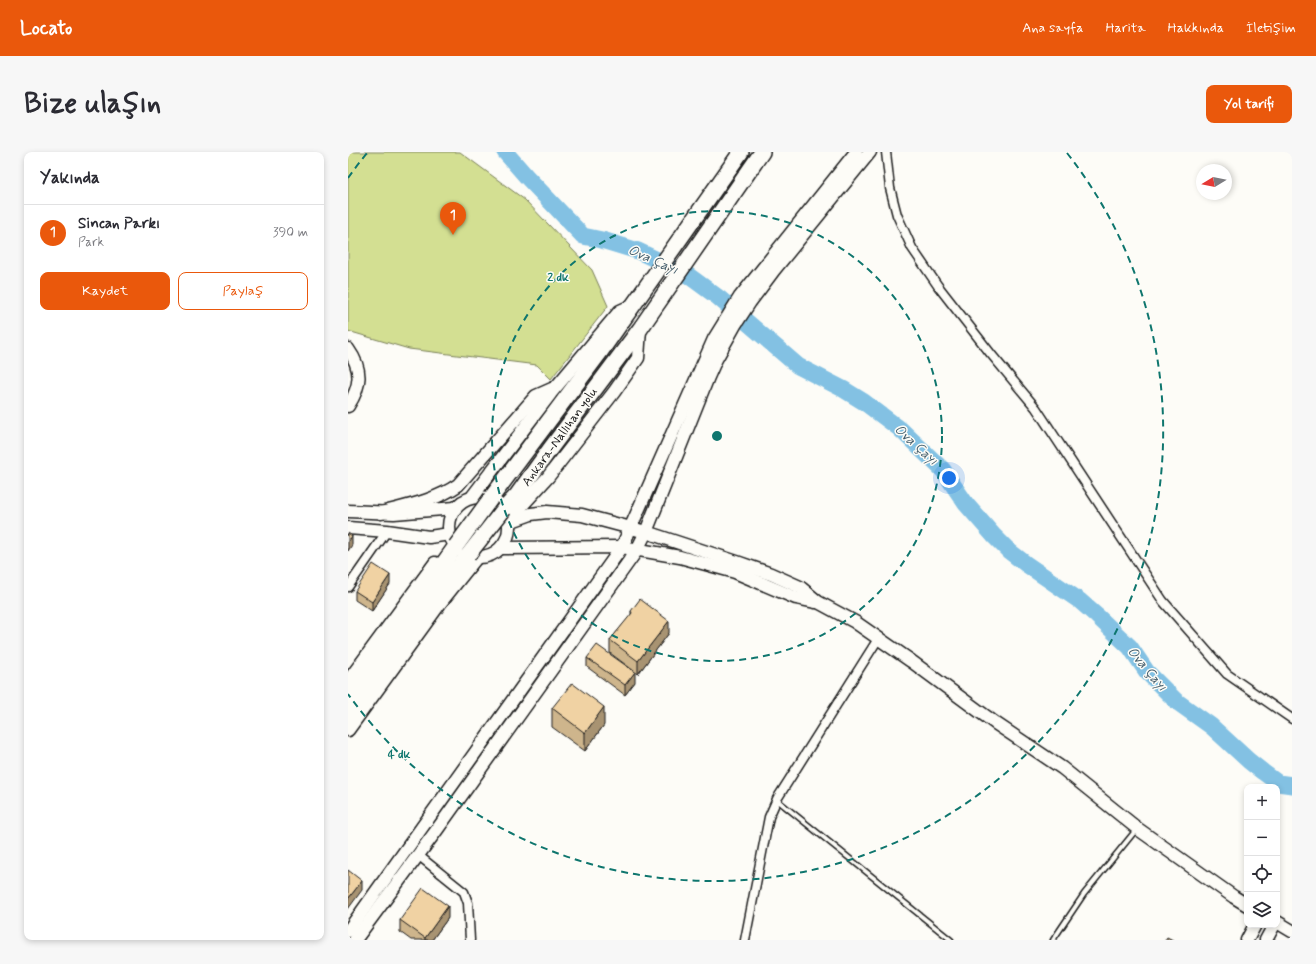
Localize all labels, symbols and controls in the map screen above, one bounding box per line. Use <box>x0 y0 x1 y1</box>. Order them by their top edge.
text: Locato <box>20 16 72 41</box>
text: Ana sayfa <box>1022 19 1083 37</box>
text: Harita <box>1105 19 1146 37</box>
text: Hakkında <box>1168 19 1224 37</box>
text: İletişim <box>1246 19 1296 37</box>
button: Yol tarifi <box>1206 85 1292 123</box>
text: Bize ulaşın <box>24 86 161 123</box>
north arrow <box>1196 164 1232 200</box>
text: Yakında <box>40 167 100 189</box>
pin: 1 <box>440 202 466 235</box>
text: Sincan Parkı <box>78 214 160 234</box>
text: 1 <box>50 224 56 241</box>
text: 390 m <box>273 224 308 241</box>
text: Park <box>78 234 104 251</box>
water label: Ova Çayı <box>625 241 681 279</box>
text: 2 dk <box>547 270 569 286</box>
button: Kaydet <box>40 272 170 310</box>
button: Paylaş <box>178 272 308 310</box>
street label: Ankara-Nallıhan yolu <box>518 384 602 490</box>
water label: Ova Çayı <box>890 421 942 469</box>
centre of rings <box>710 429 724 443</box>
your location <box>939 468 959 488</box>
water label: Ova Çayı <box>1123 643 1171 695</box>
text: 4 dk <box>388 747 410 763</box>
map controls <box>1244 784 1280 928</box>
button: + <box>1244 784 1280 820</box>
button: − <box>1244 820 1280 856</box>
button: locate <box>1244 856 1280 892</box>
button: layers <box>1244 892 1280 928</box>

